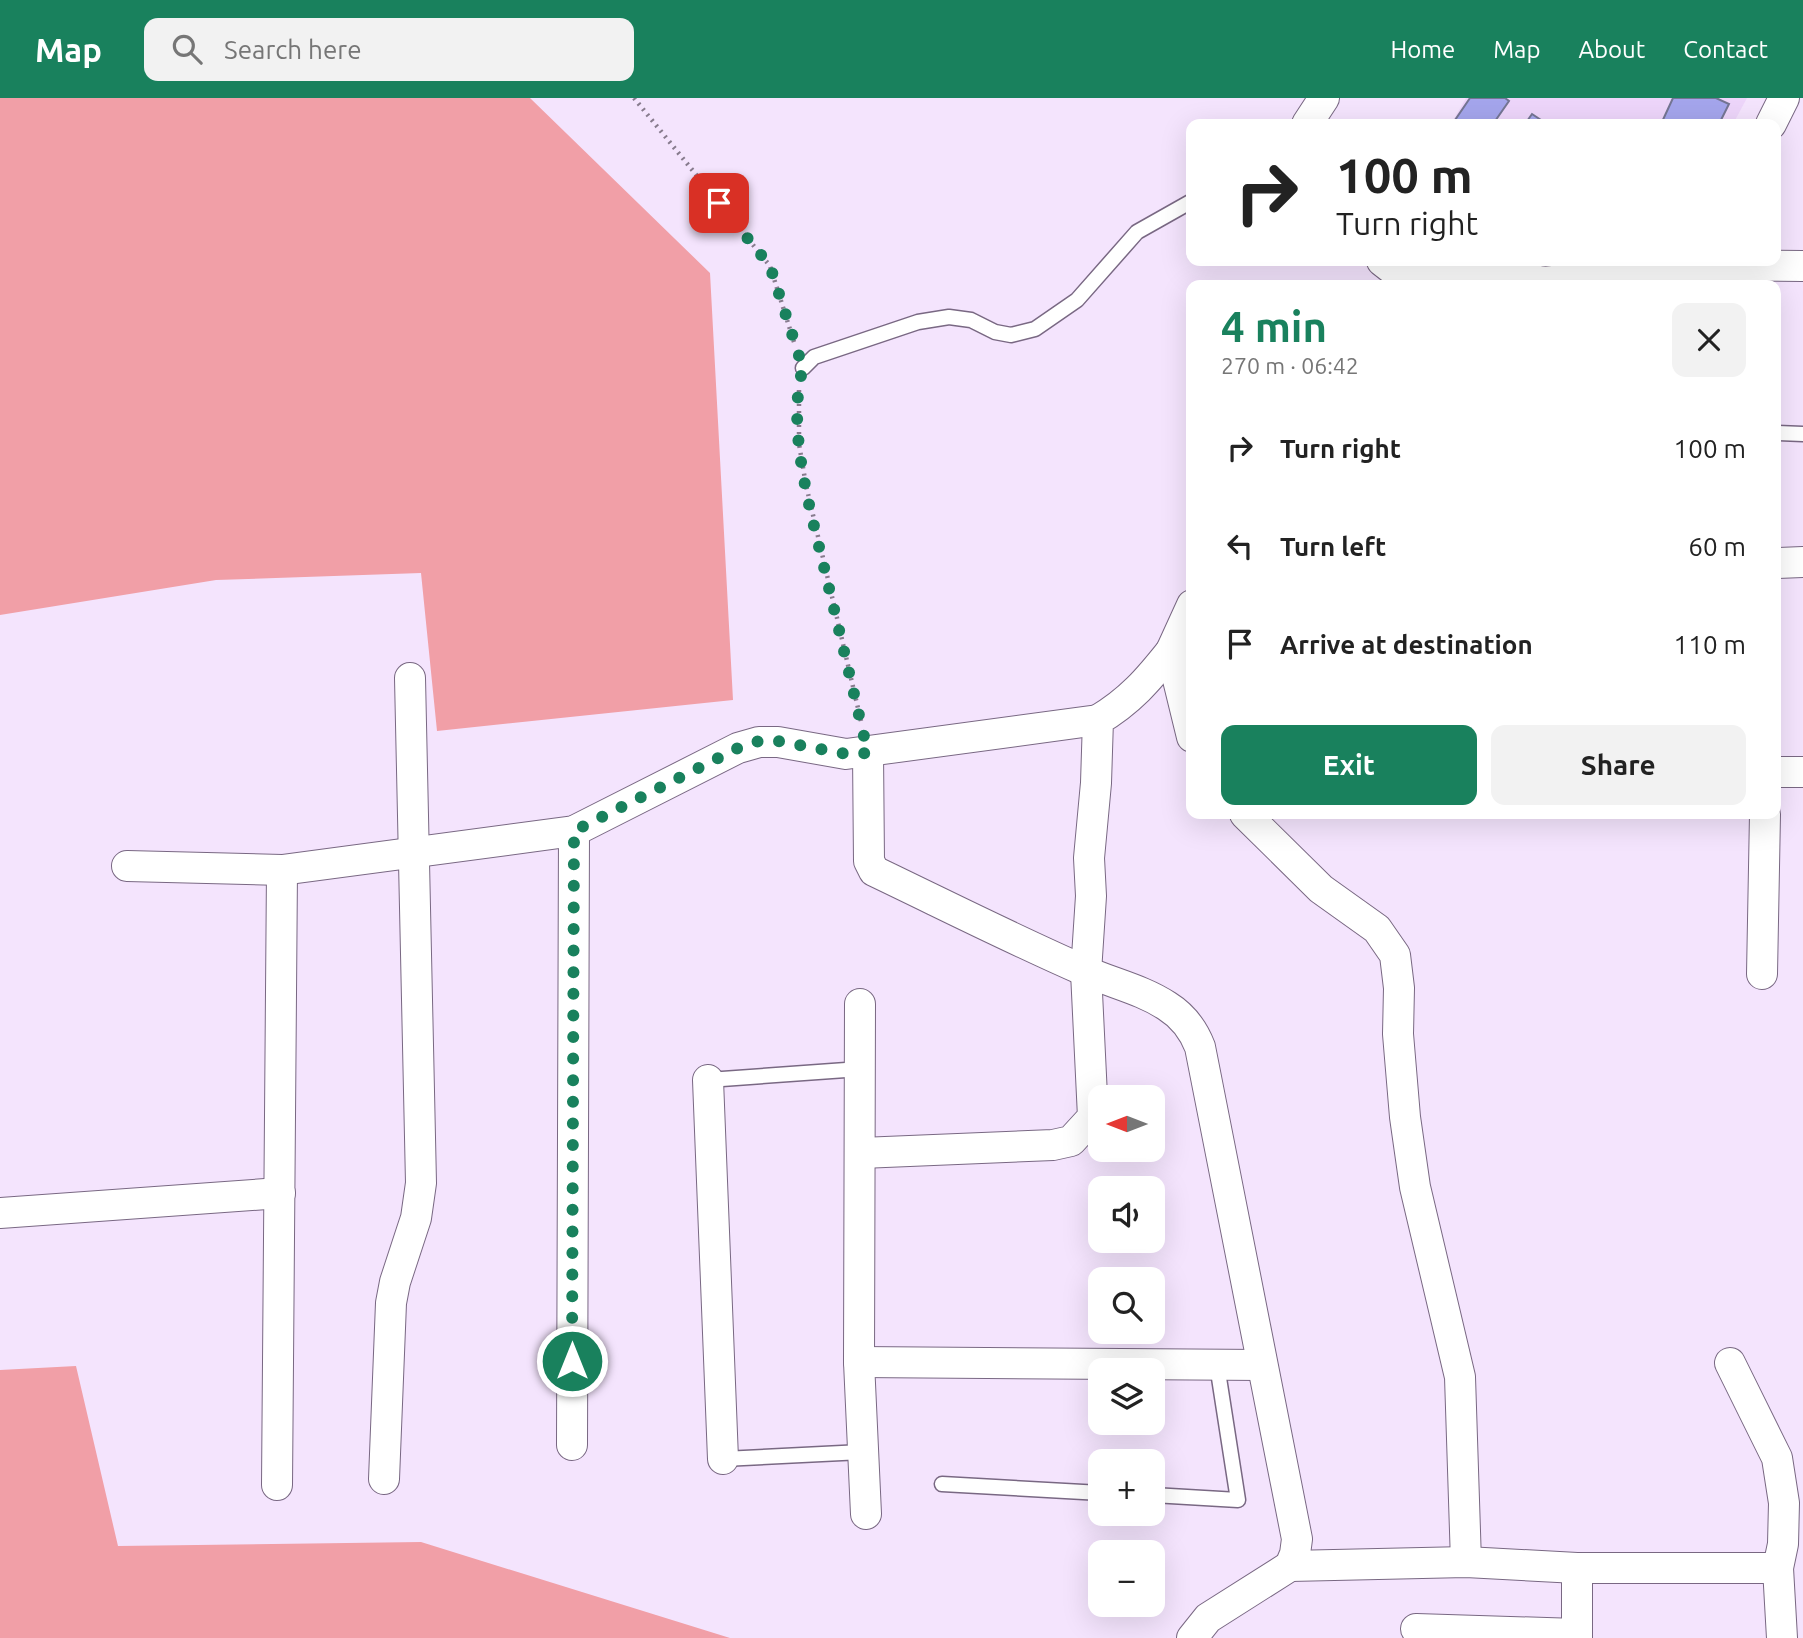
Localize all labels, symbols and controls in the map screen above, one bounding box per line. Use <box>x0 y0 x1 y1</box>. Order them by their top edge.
search box <box>144 18 634 81</box>
icon: search <box>168 30 206 68</box>
text: Map <box>35 31 102 68</box>
text: Search here <box>224 35 362 64</box>
text: Home <box>1390 36 1455 63</box>
text: Map <box>1493 36 1540 63</box>
text: About <box>1578 36 1645 63</box>
text: Contact <box>1683 36 1768 63</box>
icon: right <box>1221 147 1312 238</box>
text: 100 m <box>1336 147 1473 202</box>
pin <box>689 173 749 233</box>
icon: arrive <box>700 184 738 222</box>
text: Turn right <box>1336 205 1478 241</box>
text: 4 min <box>1221 303 1327 350</box>
button: close <box>1672 303 1746 377</box>
text: 270 m · 06:42 <box>1221 353 1359 378</box>
icon: right <box>1221 429 1259 467</box>
text: Turn right <box>1280 434 1401 463</box>
text: 100 m <box>1674 434 1746 463</box>
icon: left <box>1221 527 1259 565</box>
text: Turn left <box>1280 532 1386 561</box>
text: 60 m <box>1688 532 1746 561</box>
icon: arrive <box>1221 625 1259 663</box>
text: Arrive at destination <box>1280 630 1533 659</box>
text: 110 m <box>1674 630 1746 659</box>
button: Exit <box>1221 725 1477 805</box>
button: Share <box>1491 725 1746 805</box>
north arrow <box>1088 1085 1166 1162</box>
map controls <box>1088 1085 1165 1617</box>
button: sound <box>1088 1176 1165 1253</box>
button: search <box>1088 1267 1165 1344</box>
position arrow <box>535 1324 609 1398</box>
button: layers <box>1088 1358 1165 1435</box>
button: + <box>1088 1449 1165 1526</box>
button: − <box>1088 1540 1165 1617</box>

